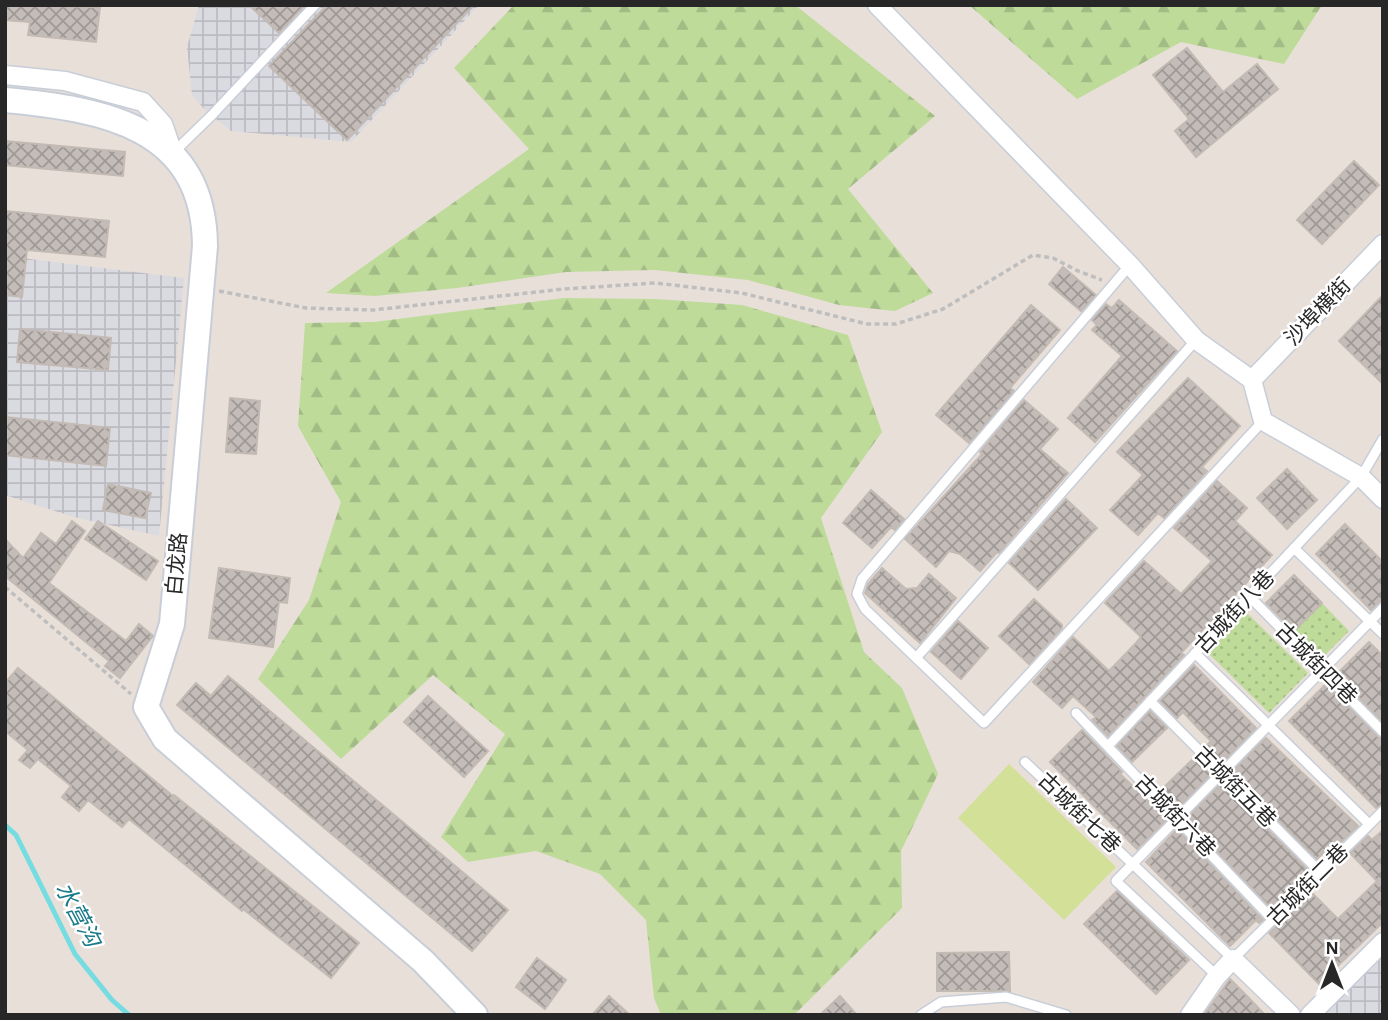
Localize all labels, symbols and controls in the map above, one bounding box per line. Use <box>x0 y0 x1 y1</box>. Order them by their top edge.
street label: 沙埠横街 <box>1281 274 1355 350</box>
street label: 白龙路 <box>163 532 190 596</box>
street label: 古城街八巷 <box>1191 566 1278 658</box>
street label: 古城街四巷 <box>1271 619 1361 709</box>
street label: 古城街五巷 <box>1190 742 1280 832</box>
street label: 古城街七巷 <box>1034 768 1125 857</box>
street label: 古城街六巷 <box>1131 770 1220 861</box>
street label: 古城街二巷 <box>1263 840 1353 930</box>
water label: 水营沟 <box>51 878 107 954</box>
north arrow <box>1297 929 1367 999</box>
text: N <box>1325 939 1339 958</box>

